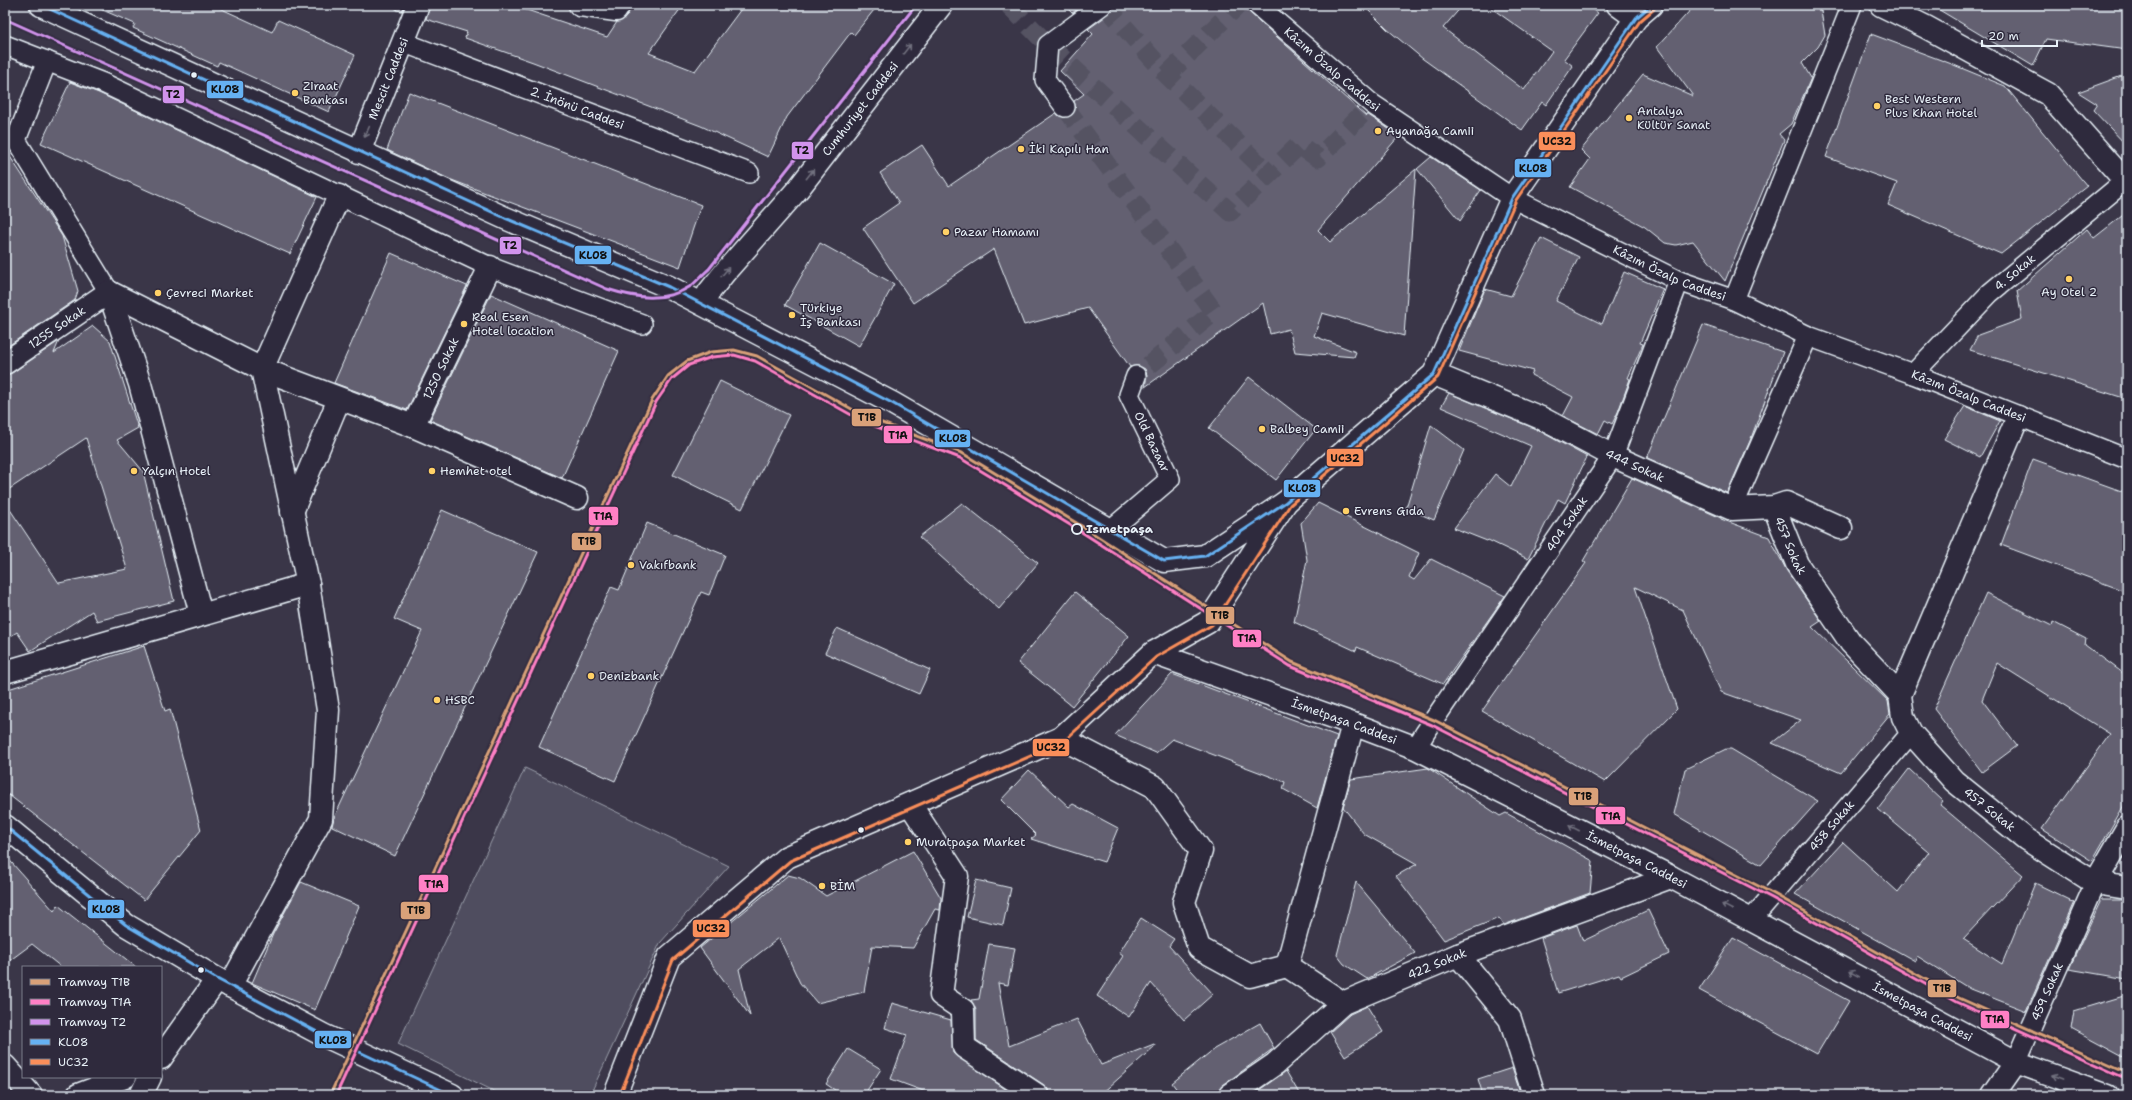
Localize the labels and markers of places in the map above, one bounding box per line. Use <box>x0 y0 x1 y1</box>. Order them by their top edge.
unlabelled marker <box>189 70 199 80</box>
place label: Ziraat Bankası <box>303 78 348 108</box>
marker: Ziraat Bankası <box>290 88 300 98</box>
place label: Best Western Plus Khan Hotel <box>1885 91 1977 121</box>
marker: Best Western Plus Khan Hotel <box>1872 101 1882 111</box>
place label: Antalya Kültür Sanat <box>1637 103 1710 133</box>
marker: Antalya Kültür Sanat <box>1624 113 1634 123</box>
place label: Ayanağa Camii <box>1386 123 1474 139</box>
marker: Ayanağa Camii <box>1373 126 1383 136</box>
place label: İki Kapılı Han <box>1029 141 1109 157</box>
marker: İki Kapılı Han <box>1016 144 1026 154</box>
place label: Pazar Hamamı <box>954 224 1039 240</box>
marker: Pazar Hamamı <box>941 227 951 237</box>
marker: Ay Otel 2 <box>2064 274 2074 284</box>
place label: Ay Otel 2 <box>2041 284 2097 300</box>
place label: Çevreci Market <box>166 285 253 301</box>
marker: Çevreci Market <box>153 288 163 298</box>
place label: Türkiye İş Bankası <box>800 300 861 330</box>
place label: Real Esen Hotel location <box>472 309 554 339</box>
marker: Türkiye İş Bankası <box>787 310 797 320</box>
marker: Real Esen Hotel location <box>459 319 469 329</box>
place label: Balbey Camii <box>1270 421 1345 437</box>
marker: Balbey Camii <box>1257 424 1267 434</box>
place label: Yalçın Hotel <box>142 463 211 479</box>
place label: Hemhet otel <box>440 463 512 479</box>
marker: Yalçın Hotel <box>129 466 139 476</box>
marker: Hemhet otel <box>427 466 437 476</box>
place label: Evrens Gıda <box>1354 503 1424 519</box>
marker: Evrens Gıda <box>1341 506 1351 516</box>
place label: Ismetpaşa <box>1086 521 1154 537</box>
marker: Ismetpaşa <box>1071 523 1083 535</box>
place label: Vakıfbank <box>639 557 697 573</box>
marker: Vakıfbank <box>626 560 636 570</box>
place label: Denizbank <box>599 668 660 684</box>
marker: Denizbank <box>586 671 596 681</box>
place label: HSBC <box>445 692 475 708</box>
marker: HSBC <box>432 695 442 705</box>
unlabelled marker <box>856 825 866 835</box>
place label: Muratpaşa Market <box>916 834 1026 850</box>
marker: Muratpaşa Market <box>903 837 913 847</box>
place label: BİM <box>830 878 856 894</box>
marker: BİM <box>817 881 827 891</box>
unlabelled marker <box>196 965 206 975</box>

